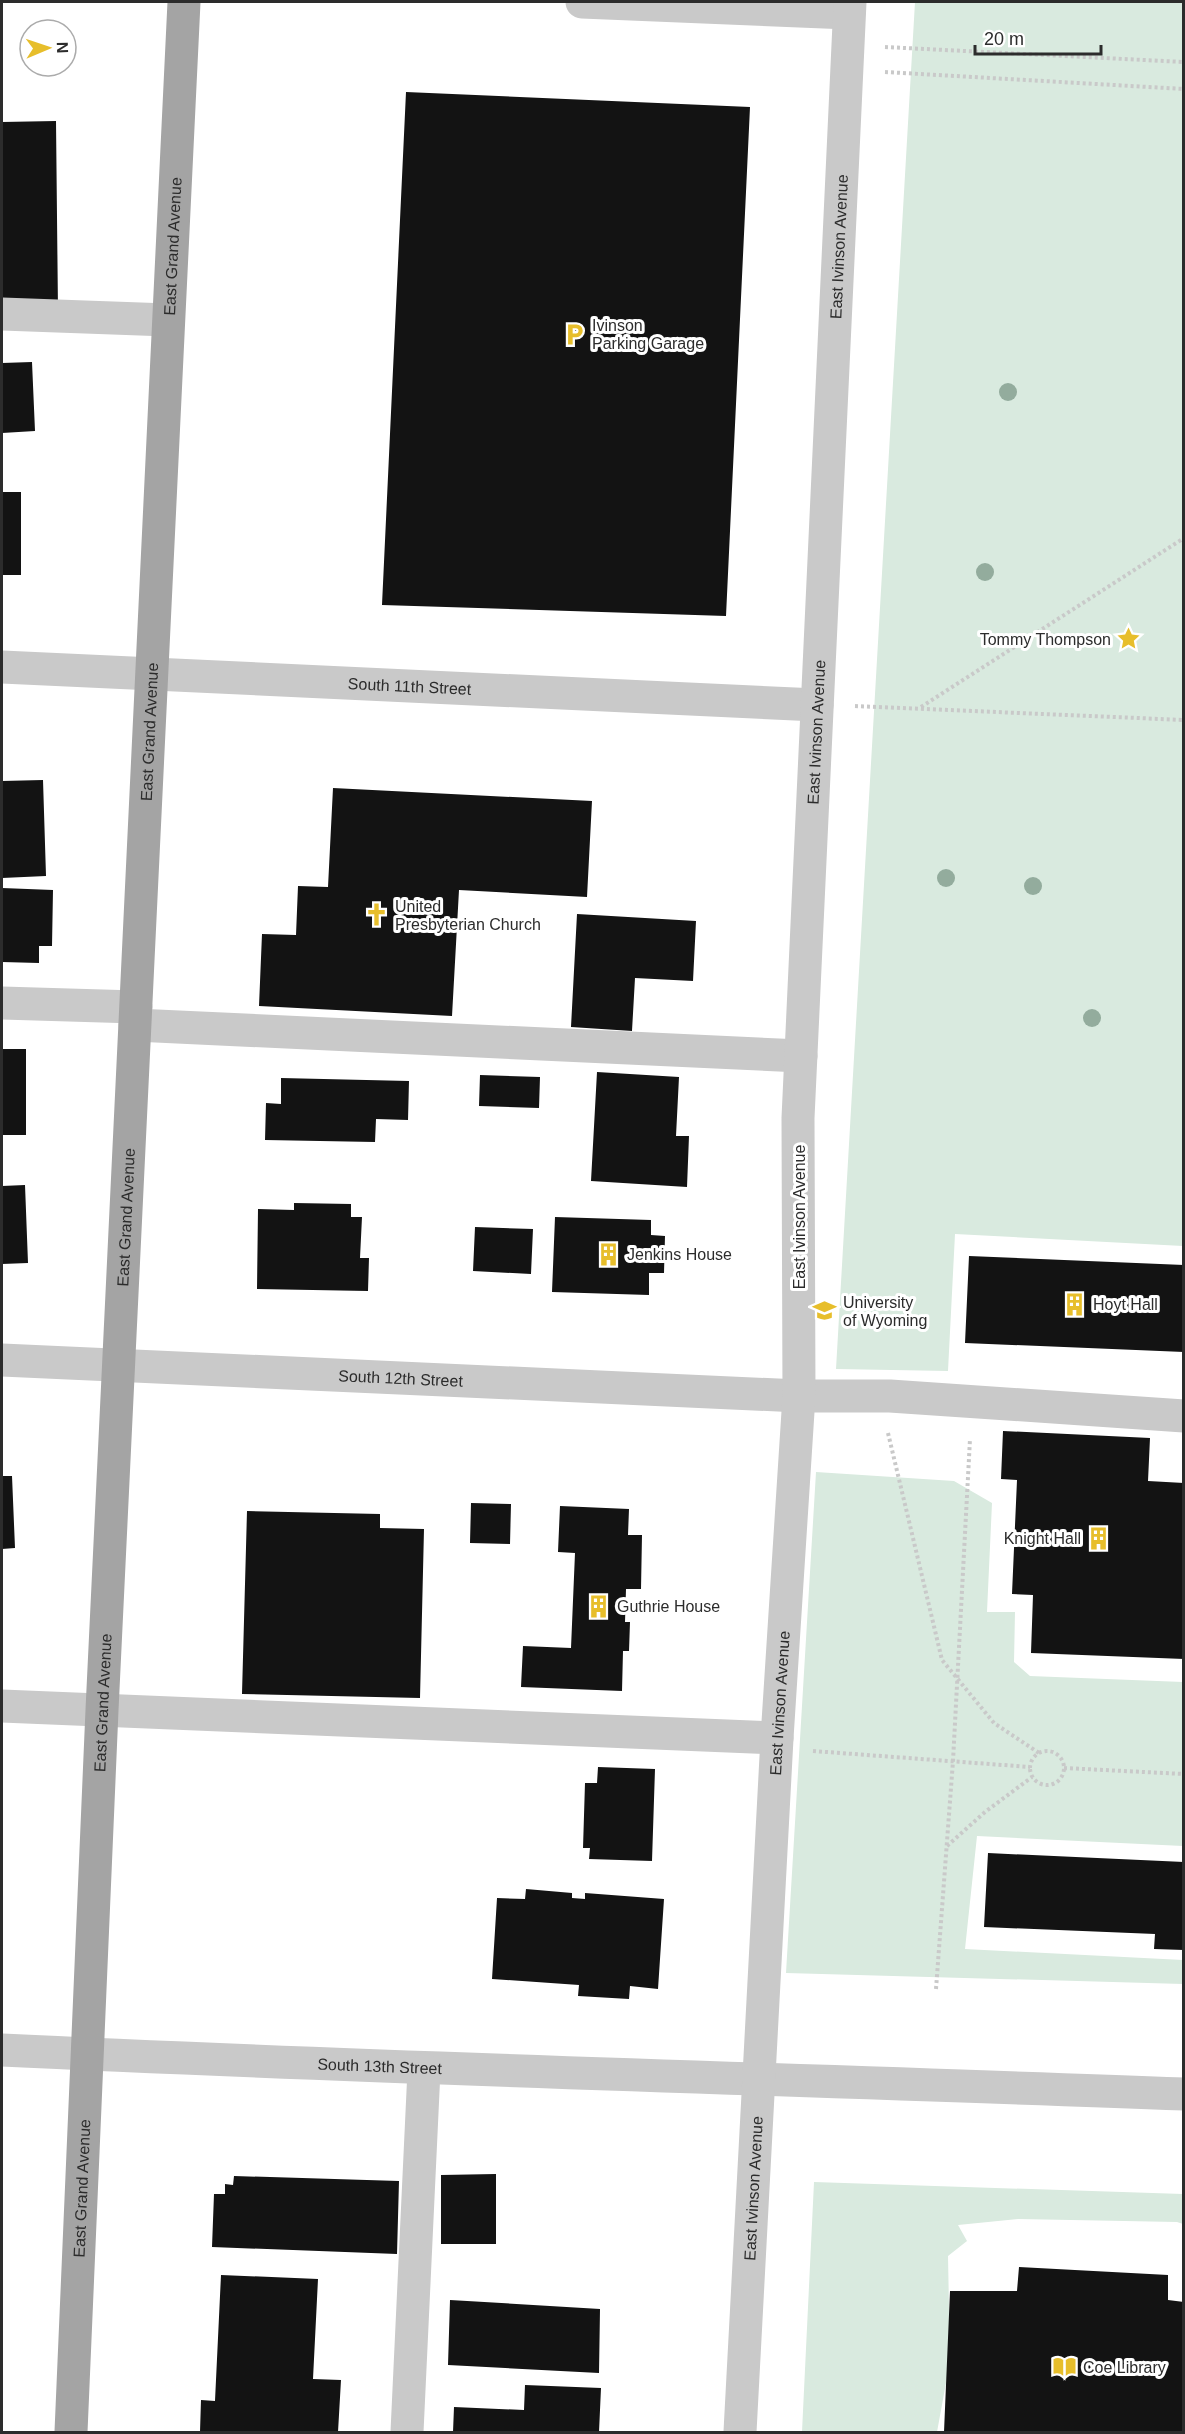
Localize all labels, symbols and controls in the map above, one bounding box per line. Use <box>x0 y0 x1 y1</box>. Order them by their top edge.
north arrow <box>18 18 78 78</box>
scale bar <box>975 18 1101 56</box>
text: 20 m <box>984 29 1024 49</box>
text: N <box>54 41 71 54</box>
street label: East Ivinson Avenue <box>827 174 850 319</box>
street label: East Grand Avenue <box>160 177 184 316</box>
place label: Ivinson Parking Garage <box>592 317 704 352</box>
parking icon: Ivinson Parking Garage <box>561 321 587 347</box>
place icon: Tommy Thompson <box>1116 626 1142 652</box>
place label: Tommy Thompson <box>980 631 1111 648</box>
street label: East Ivinson Avenue <box>804 659 828 805</box>
street label: East Grand Avenue <box>137 662 161 801</box>
street label: South 11th Street <box>348 675 472 697</box>
place label: United Presbyterian Church <box>395 898 541 933</box>
church icon: United Presbyterian Church <box>364 902 390 928</box>
street label: East Ivinson Avenue <box>791 1145 808 1289</box>
street label: East Grand Avenue <box>114 1148 137 1287</box>
building icon: Jenkins House <box>596 1241 622 1267</box>
place label: Jenkins House <box>627 1246 732 1263</box>
building icon: Hoyt Hall <box>1062 1291 1088 1317</box>
place label: University of Wyoming <box>843 1294 927 1329</box>
place label: Hoyt Hall <box>1093 1296 1158 1313</box>
school or university icon: University of Wyoming <box>812 1298 838 1324</box>
street label: South 12th Street <box>338 1367 464 1389</box>
building icon: Knight Hall <box>1086 1525 1112 1551</box>
place label: Knight Hall <box>1004 1530 1081 1547</box>
building icon: Guthrie House <box>586 1593 612 1619</box>
place label: Guthrie House <box>617 1598 720 1615</box>
street label: East Ivinson Avenue <box>767 1630 792 1776</box>
street label: East Grand Avenue <box>91 1633 114 1772</box>
street label: South 13th Street <box>317 2055 443 2077</box>
street label: East Ivinson Avenue <box>741 2116 765 2261</box>
street label: East Grand Avenue <box>70 2119 93 2258</box>
library icon: Coe Library <box>1052 2354 1078 2380</box>
place label: Coe Library <box>1083 2359 1166 2376</box>

